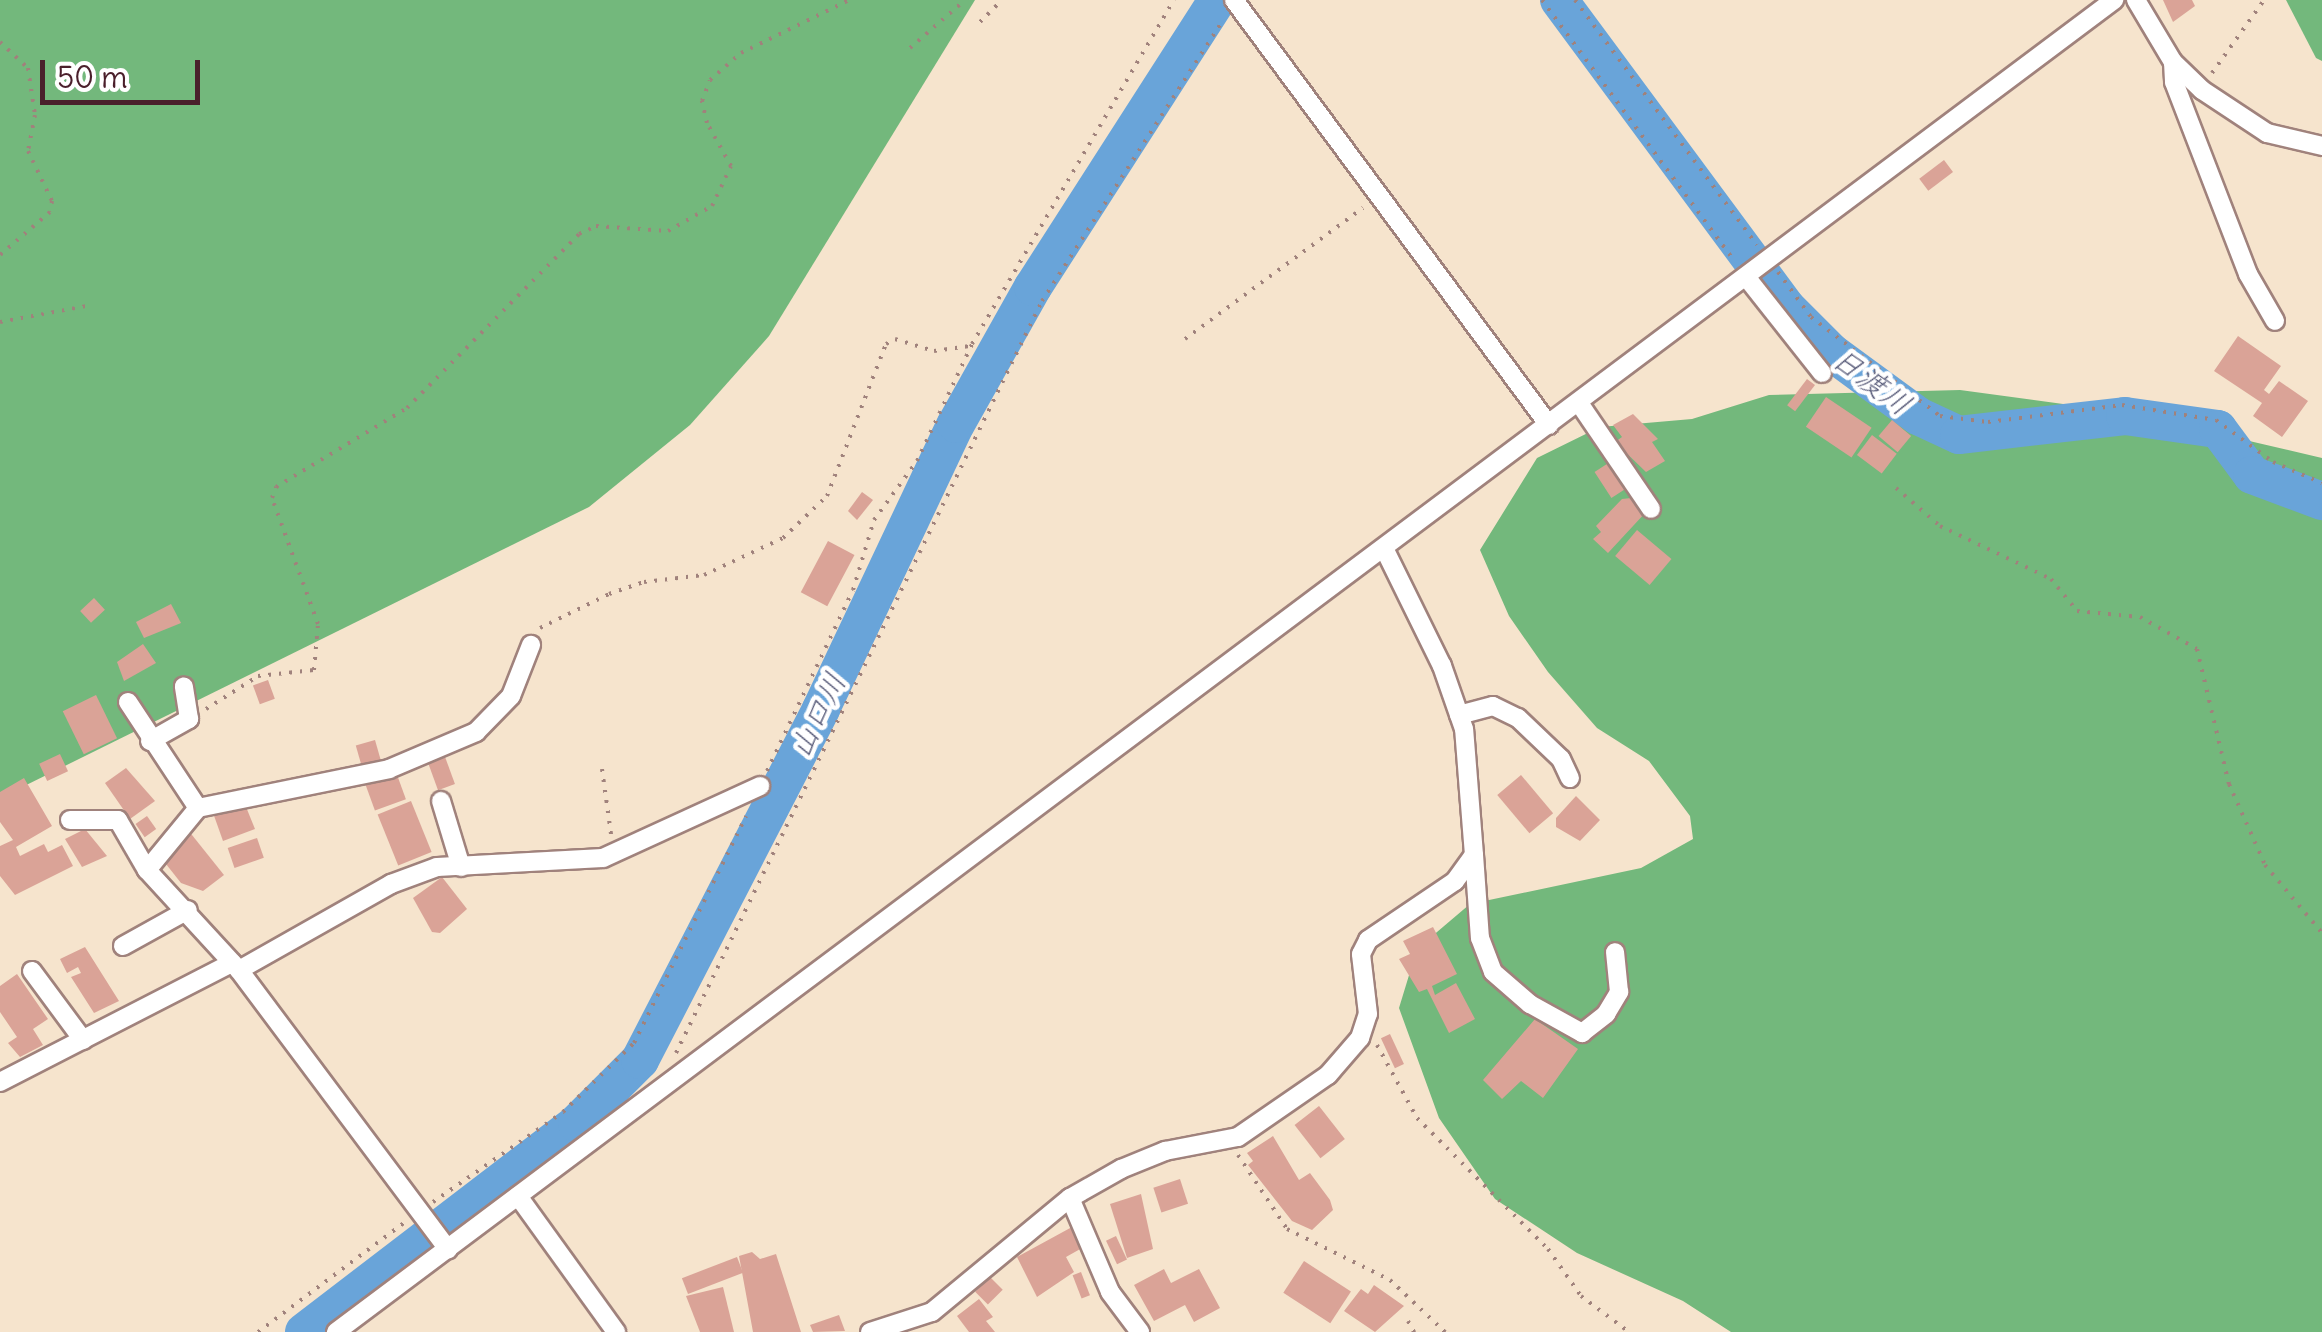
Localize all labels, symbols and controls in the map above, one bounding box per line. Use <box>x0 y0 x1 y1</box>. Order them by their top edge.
scale bar <box>45 40 205 102</box>
text: 50 m <box>57 58 127 96</box>
water label: 日渡川 <box>1825 340 1919 422</box>
water label: 山口川 <box>781 667 853 763</box>

